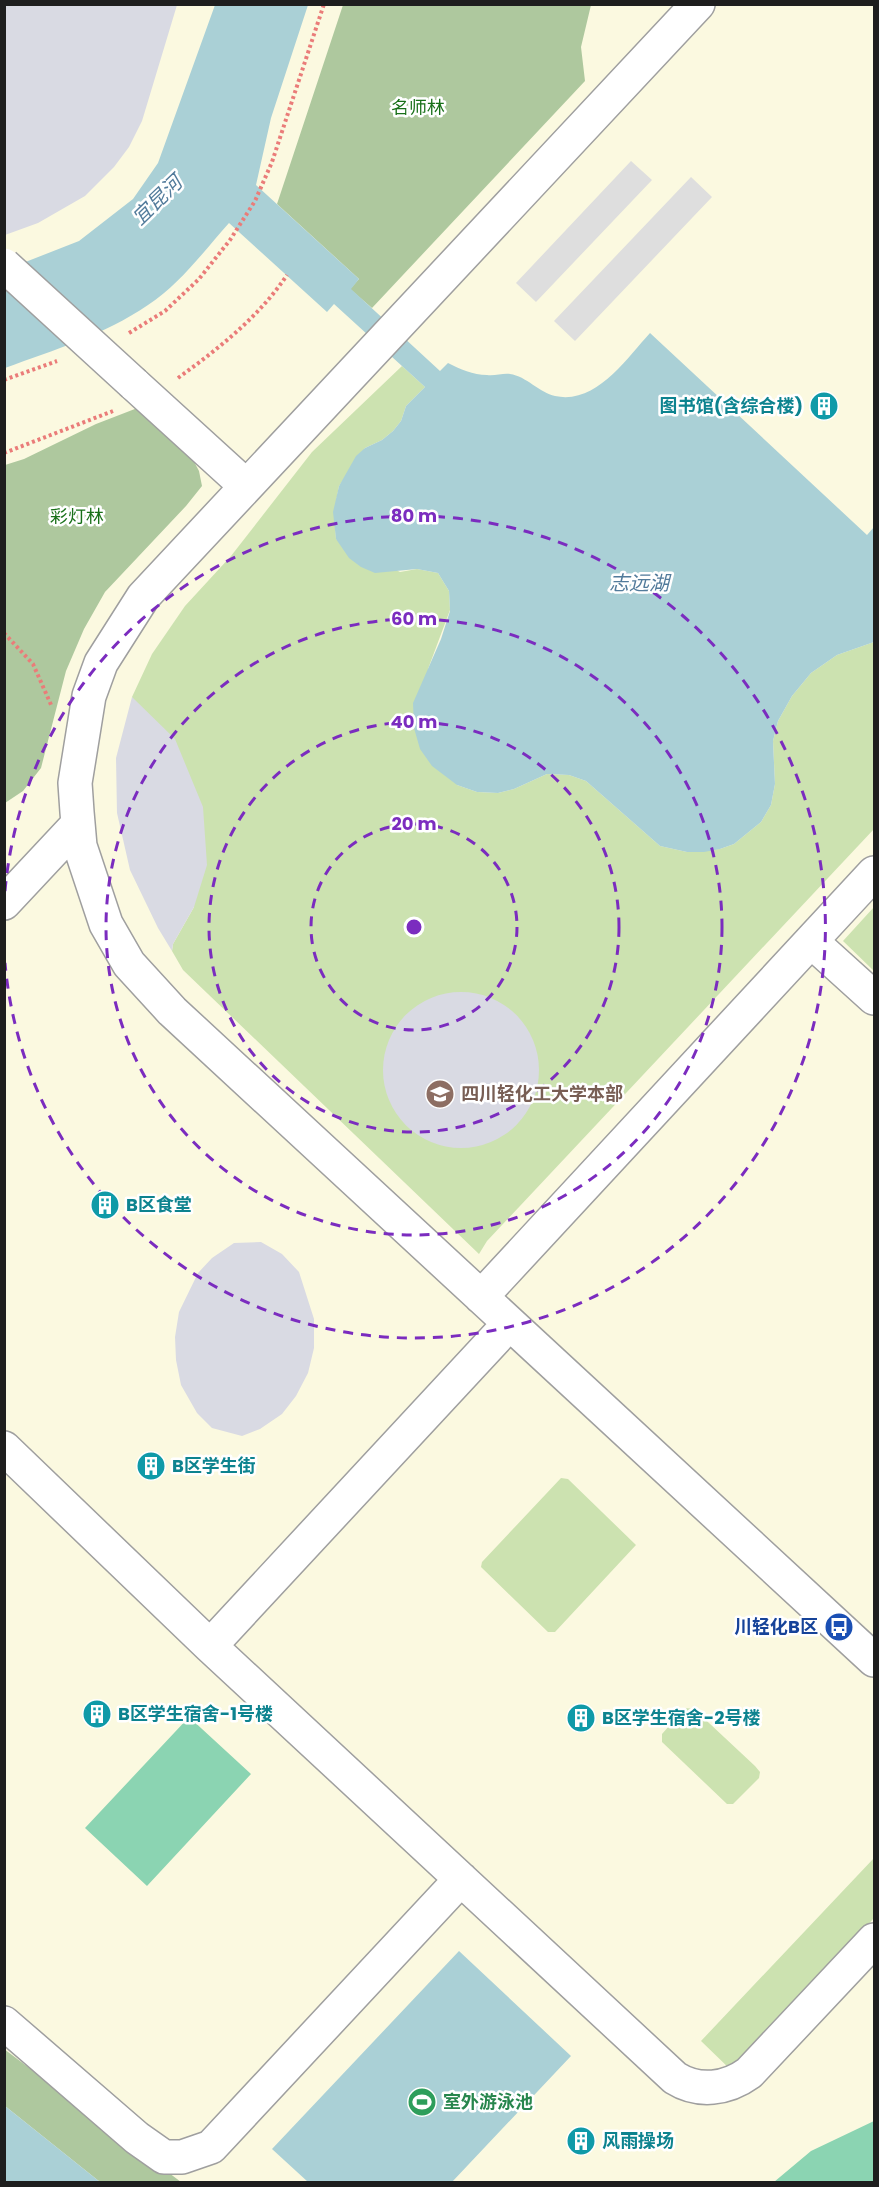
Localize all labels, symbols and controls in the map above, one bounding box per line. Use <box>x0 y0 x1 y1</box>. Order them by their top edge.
park label: 名师林 <box>391 95 445 120</box>
water label: 宜昆河 <box>126 166 191 231</box>
building icon: 图书馆(含综合楼) <box>808 390 840 422</box>
place label: 图书馆(含综合楼) <box>660 393 803 418</box>
text: 80 m <box>391 503 437 528</box>
park label: 彩灯林 <box>50 504 104 529</box>
water label: 志远湖 <box>609 569 672 597</box>
text: 60 m <box>391 606 437 631</box>
text: 40 m <box>391 709 437 734</box>
text: 20 m <box>392 811 436 836</box>
centre of rings <box>404 917 424 937</box>
school or university icon: 四川轻化工大学本部 <box>424 1078 456 1110</box>
place label: 四川轻化工大学本部 <box>461 1081 623 1106</box>
building icon: B区食堂 <box>89 1189 121 1221</box>
place label: B区食堂 <box>126 1192 192 1217</box>
building icon: B区学生街 <box>135 1450 167 1482</box>
place label: B区学生街 <box>172 1453 256 1478</box>
bus stop icon: 川轻化B区 <box>823 1611 855 1643</box>
place label: 川轻化B区 <box>734 1614 818 1639</box>
building icon: B区学生宿舍-1号楼 <box>81 1698 113 1730</box>
place label: B区学生宿舍-1号楼 <box>118 1701 273 1726</box>
building icon: B区学生宿舍-2号楼 <box>565 1702 597 1734</box>
place label: B区学生宿舍-2号楼 <box>602 1705 761 1730</box>
sports icon: 室外游泳池 <box>406 2086 438 2118</box>
place label: 室外游泳池 <box>443 2089 533 2114</box>
building icon: 风雨操场 <box>565 2125 597 2157</box>
place label: 风雨操场 <box>602 2128 674 2153</box>

